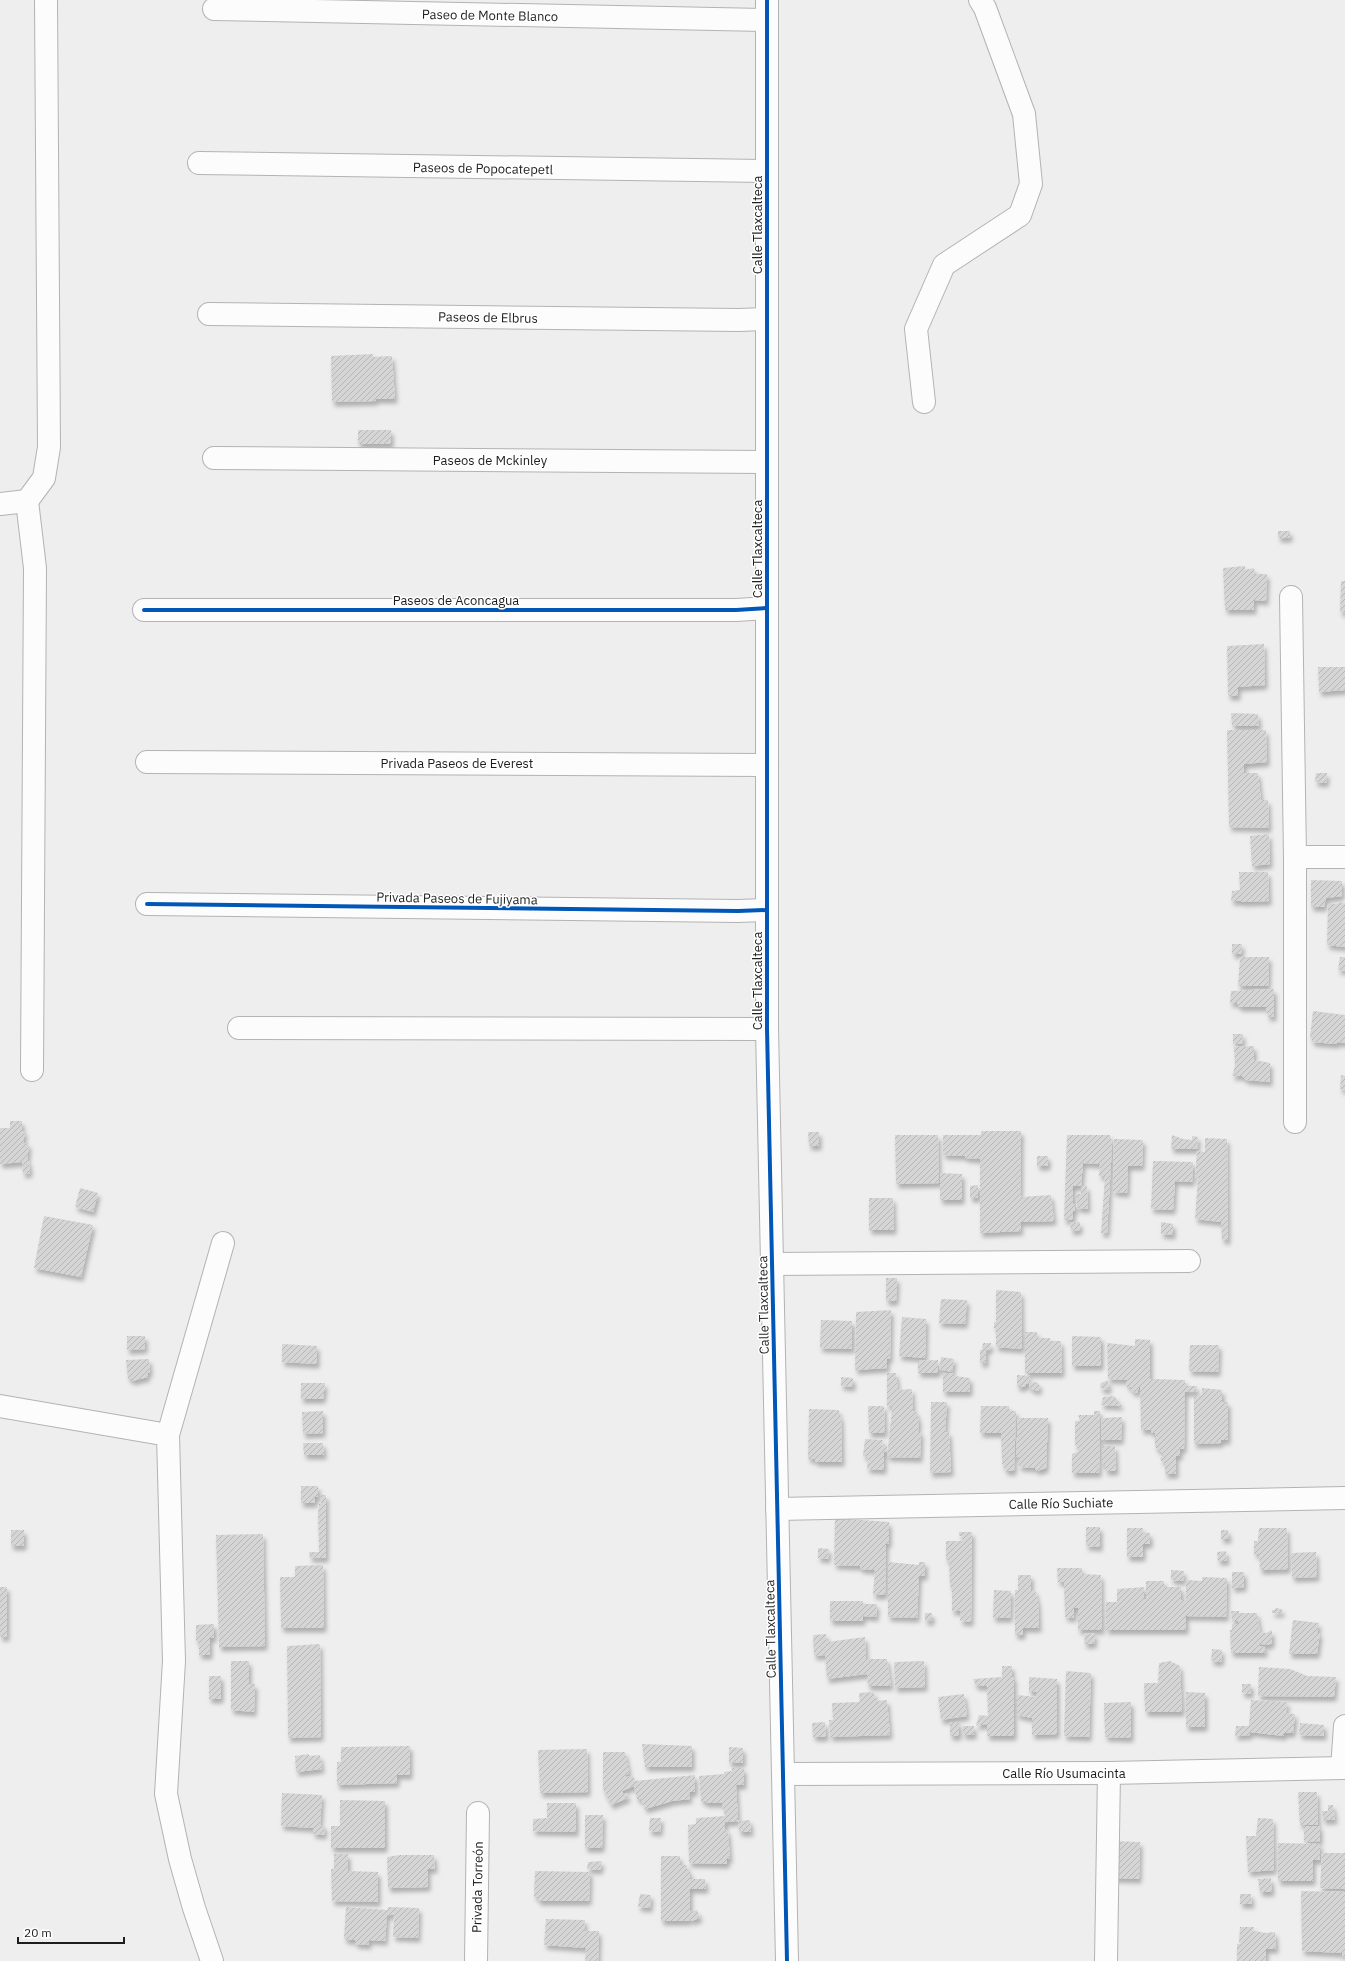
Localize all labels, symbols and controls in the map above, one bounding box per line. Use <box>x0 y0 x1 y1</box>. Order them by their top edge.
street label: Paseo de Monte Blanco <box>422 6 558 25</box>
street label: Paseos de Popocatepetl <box>413 159 554 178</box>
street label: Calle Tlaxcalteca <box>749 176 766 274</box>
street label: Paseos de Elbrus <box>438 308 538 327</box>
street label: Paseos de Mckinley <box>433 452 548 469</box>
street label: Calle Tlaxcalteca <box>749 500 766 598</box>
street label: Paseos de Aconcagua <box>393 592 519 609</box>
street label: Privada Paseos de Everest <box>381 755 533 772</box>
street label: Privada Paseos de Fujiyama <box>376 889 538 908</box>
street label: Calle Tlaxcalteca <box>749 932 766 1030</box>
street label: Calle Tlaxcalteca <box>754 1255 773 1354</box>
street label: Calle Río Suchiate <box>1008 1494 1114 1513</box>
street label: Calle Tlaxcalteca <box>761 1579 780 1678</box>
street label: Calle Río Usumacinta <box>1002 1765 1126 1782</box>
street label: Privada Torreón <box>468 1841 487 1933</box>
scale bar <box>18 1919 124 1945</box>
text: 20 m <box>24 1925 52 1940</box>

